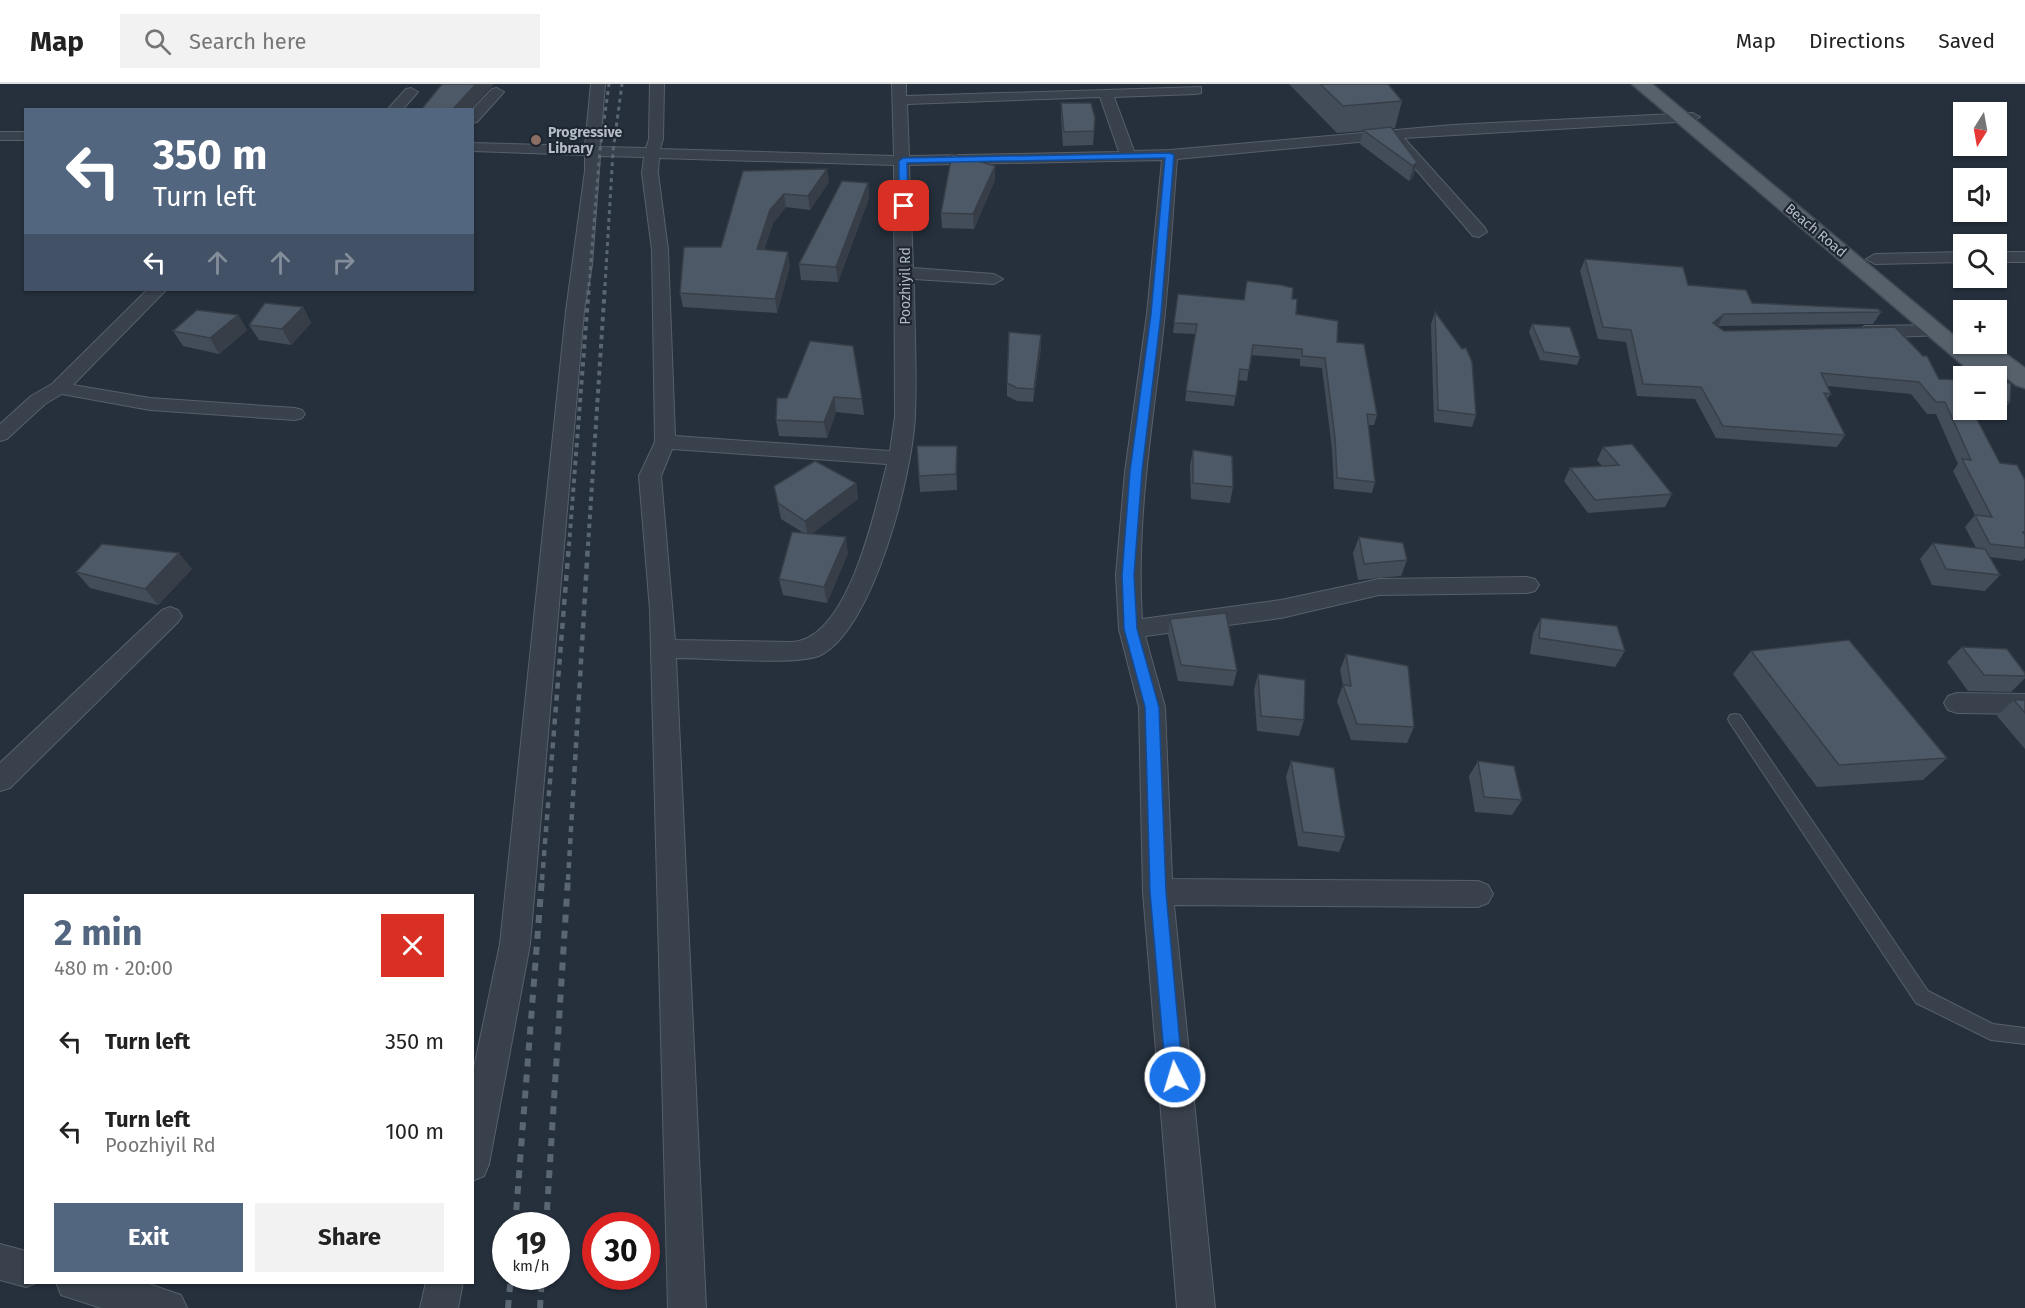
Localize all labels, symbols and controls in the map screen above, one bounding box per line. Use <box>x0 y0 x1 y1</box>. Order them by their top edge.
search box <box>120 14 540 68</box>
text: Map <box>30 25 84 58</box>
icon: search <box>141 25 174 58</box>
text: Search here <box>189 28 307 55</box>
text: Map <box>1736 28 1776 54</box>
text: Directions <box>1809 28 1905 54</box>
text: Saved <box>1938 28 1995 54</box>
north arrow <box>1953 102 2007 156</box>
map controls <box>1953 102 2007 420</box>
place label: Progressive Library <box>548 124 623 157</box>
text: 350 m <box>153 130 267 180</box>
icon: left <box>54 132 132 210</box>
marker: Progressive Library <box>529 133 543 147</box>
button: sound <box>1953 168 2007 222</box>
pin <box>878 180 929 231</box>
text: Turn left <box>153 181 256 213</box>
icon: arrive <box>887 189 920 222</box>
street label: Beach Road <box>1782 200 1850 261</box>
button: search <box>1953 234 2007 288</box>
icon: left <box>138 246 171 279</box>
icon: ahead <box>201 246 234 279</box>
icon: ahead <box>264 246 297 279</box>
icon: right <box>327 246 360 279</box>
street label: Poozhiyil Rd <box>897 247 914 325</box>
button: + <box>1953 300 2007 354</box>
button: − <box>1953 366 2007 420</box>
text: 2 min <box>54 911 143 955</box>
button: close <box>381 914 444 977</box>
text: 480 m · 20:00 <box>54 956 173 980</box>
icon: left <box>54 1025 87 1058</box>
text: Turn left <box>105 1028 190 1055</box>
text: 350 m <box>385 1028 444 1055</box>
position arrow <box>1143 1045 1207 1109</box>
text: Turn left <box>105 1106 190 1133</box>
icon: left <box>54 1115 87 1148</box>
text: 100 m <box>385 1118 444 1145</box>
text: Poozhiyil Rd <box>105 1133 216 1157</box>
button: Exit <box>54 1203 243 1272</box>
button: Share <box>255 1203 444 1272</box>
speed limit sign: 30 <box>582 1212 660 1290</box>
text: 19 <box>516 1226 546 1262</box>
text: km/h <box>512 1257 550 1275</box>

